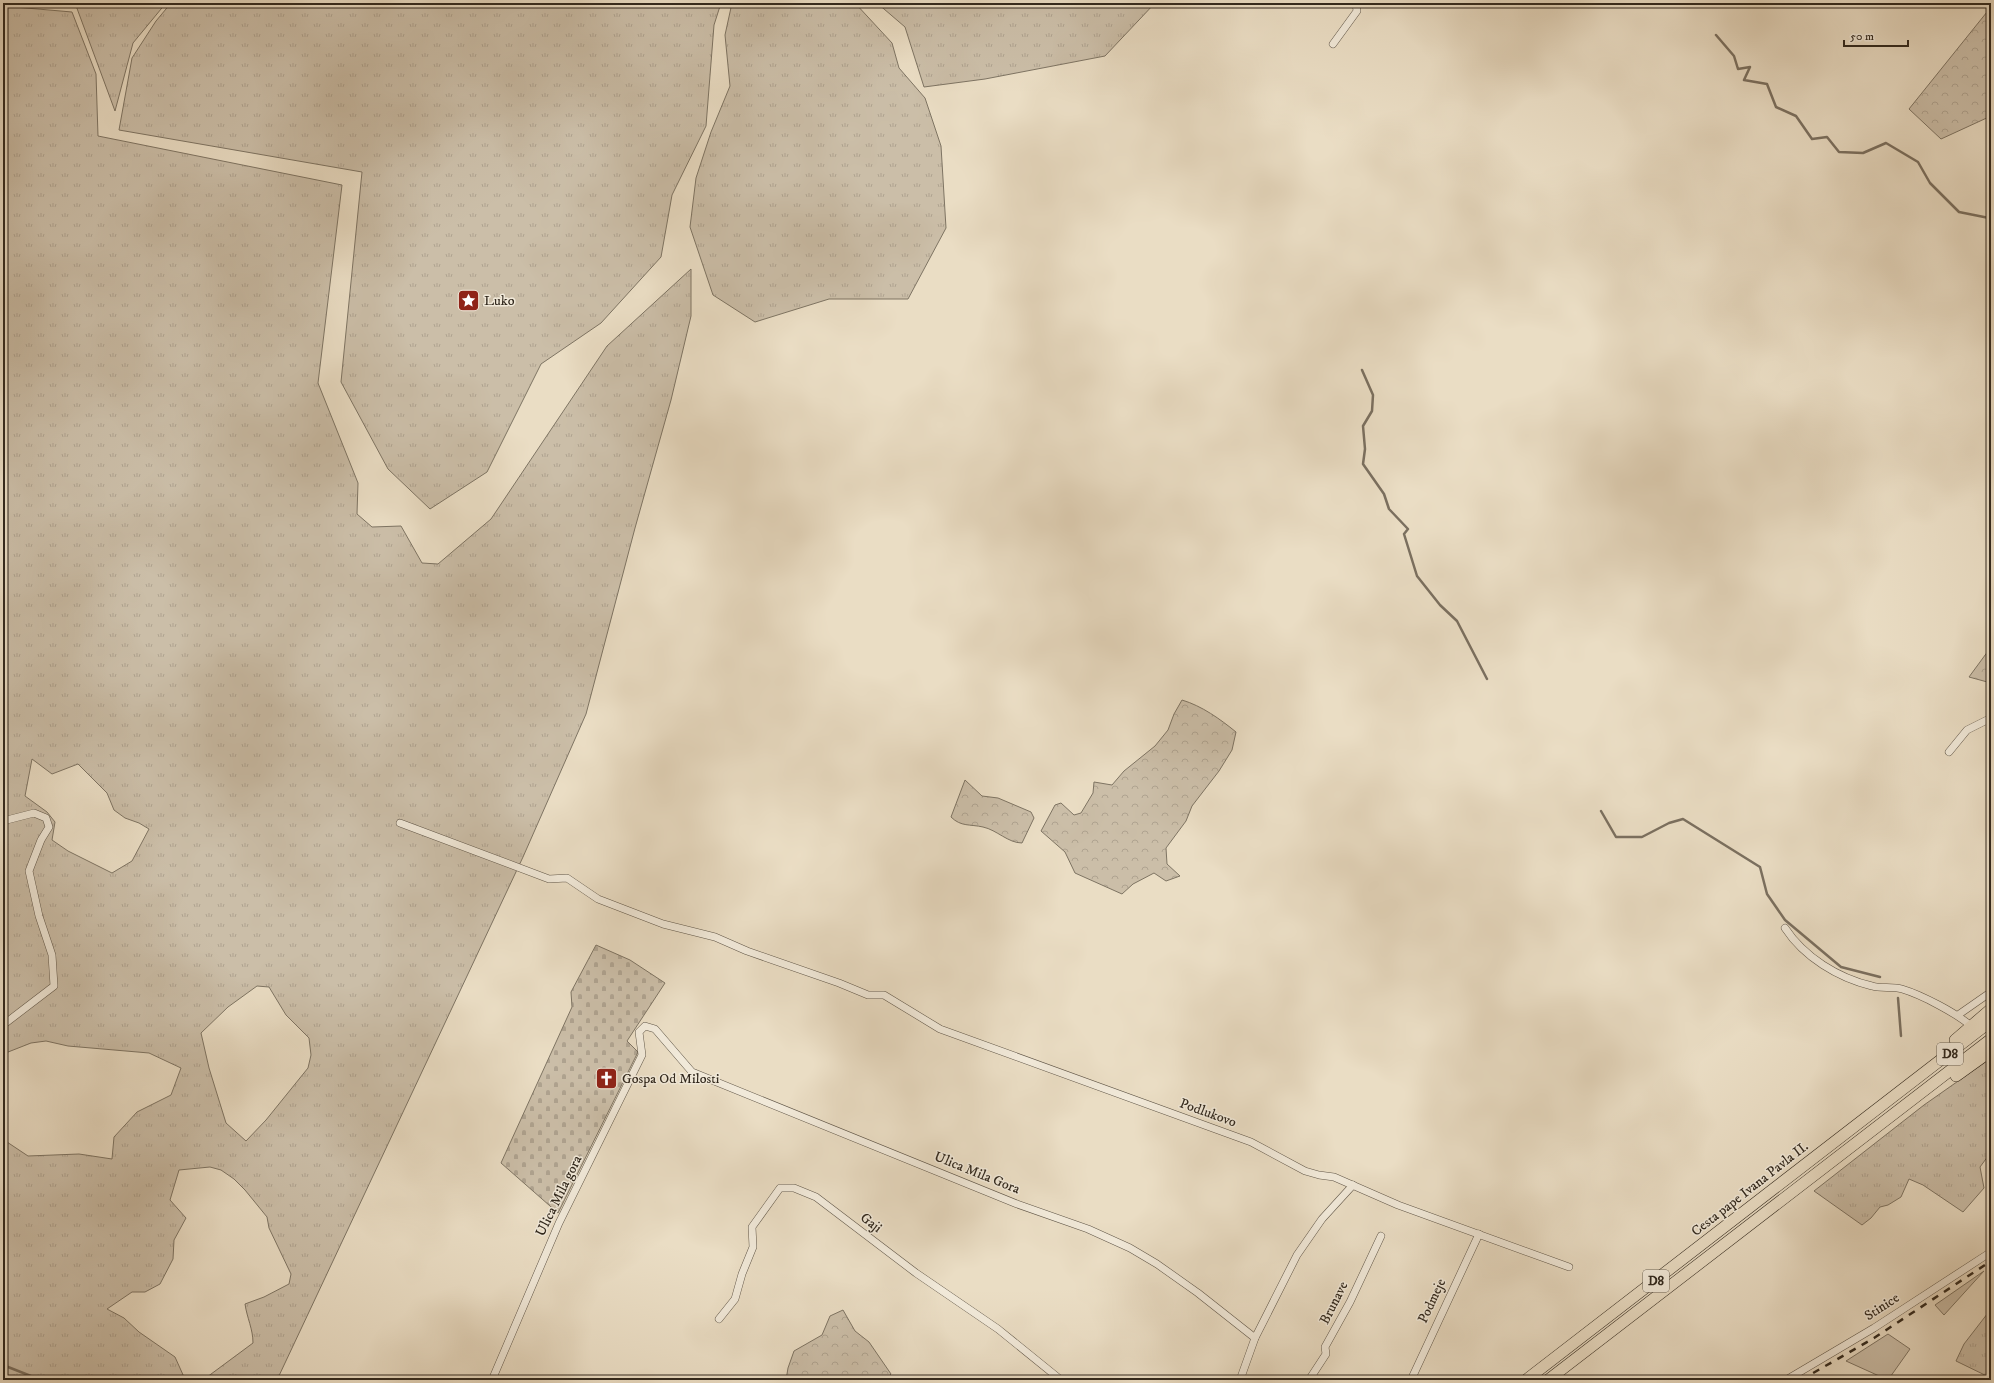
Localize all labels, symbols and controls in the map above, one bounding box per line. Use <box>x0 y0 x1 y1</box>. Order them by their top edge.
scale bar <box>1844 22 1908 48</box>
text: 50 m <box>1850 29 1874 44</box>
place icon: Luko <box>455 288 481 314</box>
place label: Luko <box>484 292 515 310</box>
road number: D8 <box>1937 1043 1963 1065</box>
church icon: Gospa Od Milosti <box>593 1066 619 1092</box>
place label: Gospa Od Milosti <box>622 1070 720 1088</box>
street label: Podlukovo <box>1177 1094 1239 1132</box>
street label: Cesta pape Ivana Pavla II. <box>1688 1138 1812 1240</box>
street label: Ulica Mila Gora <box>931 1148 1023 1198</box>
street label: Ulica Mila gora <box>532 1152 586 1239</box>
street label: Gaji <box>857 1209 886 1237</box>
road number: D8 <box>1643 1270 1669 1292</box>
street label: Podmeje <box>1414 1276 1450 1326</box>
street label: Brunave <box>1316 1278 1353 1328</box>
street label: Stinice <box>1861 1289 1903 1325</box>

